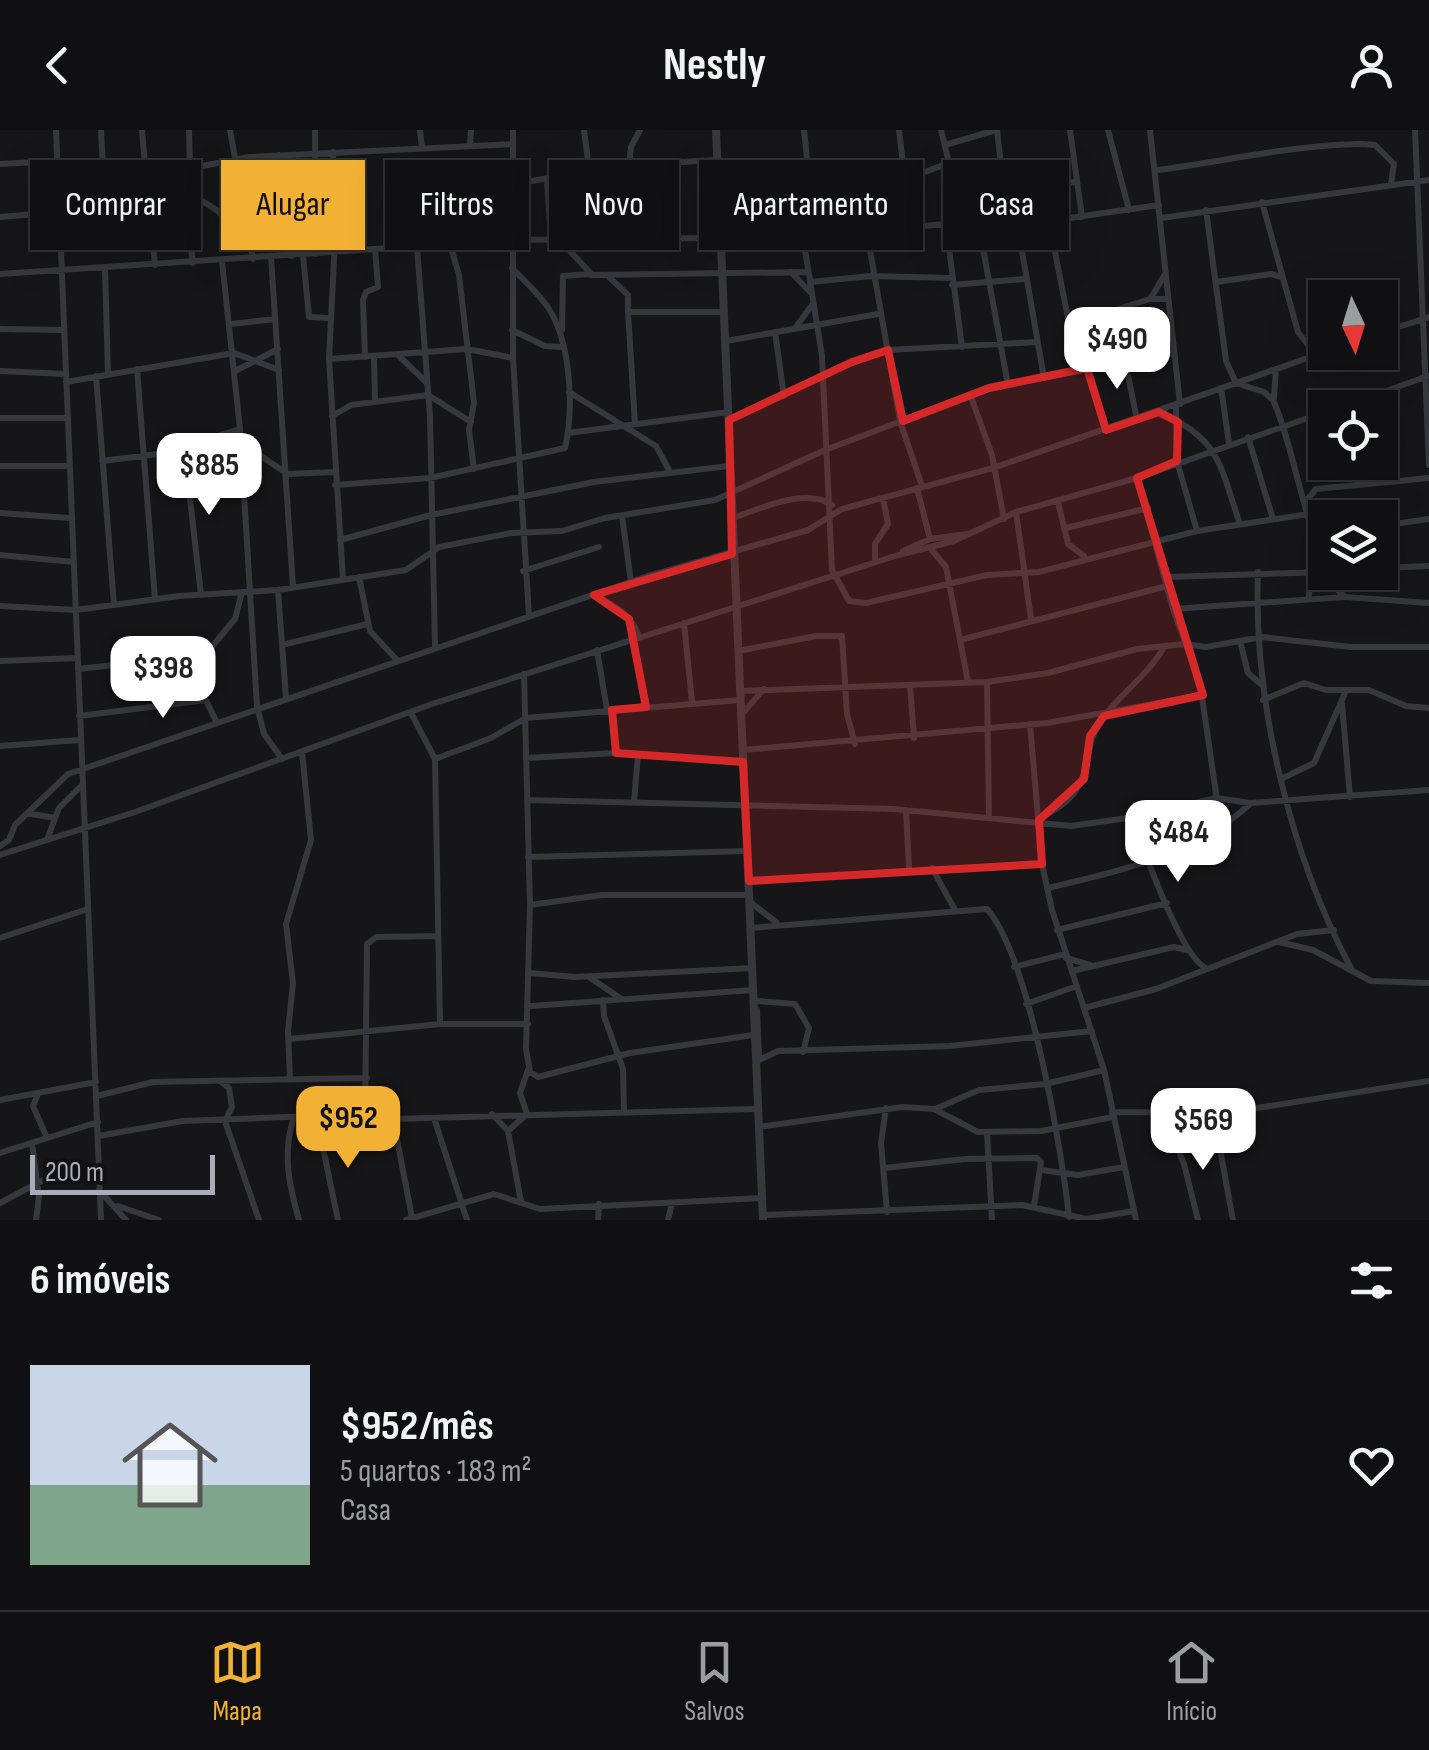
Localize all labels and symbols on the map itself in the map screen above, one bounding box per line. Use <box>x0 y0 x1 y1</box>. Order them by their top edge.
north arrow <box>1308 280 1398 370</box>
pin: $490 <box>1058 307 1176 392</box>
pin: $885 <box>150 433 268 518</box>
pin: $398 <box>104 636 222 721</box>
pin: $484 <box>1119 800 1237 885</box>
pin: $952 <box>289 1086 407 1171</box>
pin: $569 <box>1144 1088 1262 1173</box>
scale bar <box>30 1150 215 1194</box>

